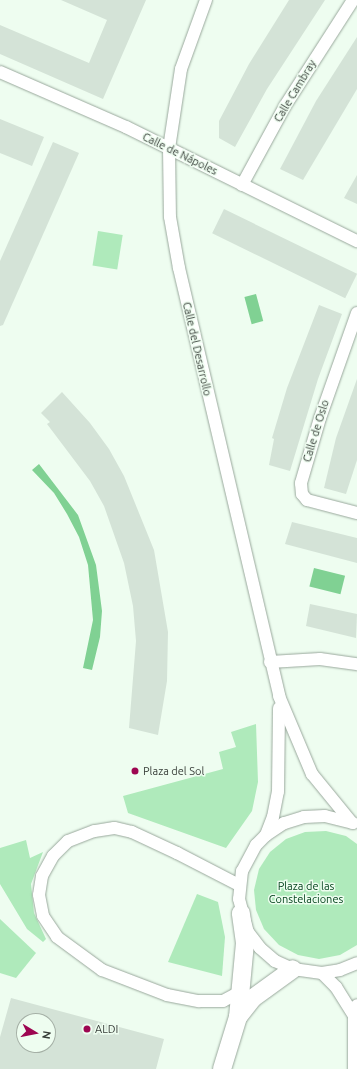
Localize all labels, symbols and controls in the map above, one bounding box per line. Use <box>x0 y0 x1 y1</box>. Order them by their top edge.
street label: Calle Cambray <box>271 58 319 124</box>
street label: Calle de Nápoles <box>140 130 220 178</box>
street label: Calle del Desarrollo <box>180 301 214 397</box>
street label: Calle de Oslo <box>300 398 332 464</box>
place label: Plaza del Sol <box>143 764 204 778</box>
marker: Plaza del Sol <box>130 766 140 776</box>
park label: Plaza de las Constelaciones <box>269 880 343 906</box>
north arrow <box>16 1013 56 1053</box>
place label: ALDI <box>95 1022 118 1036</box>
marker: ALDI <box>82 1024 92 1034</box>
text: N <box>40 1030 53 1040</box>

